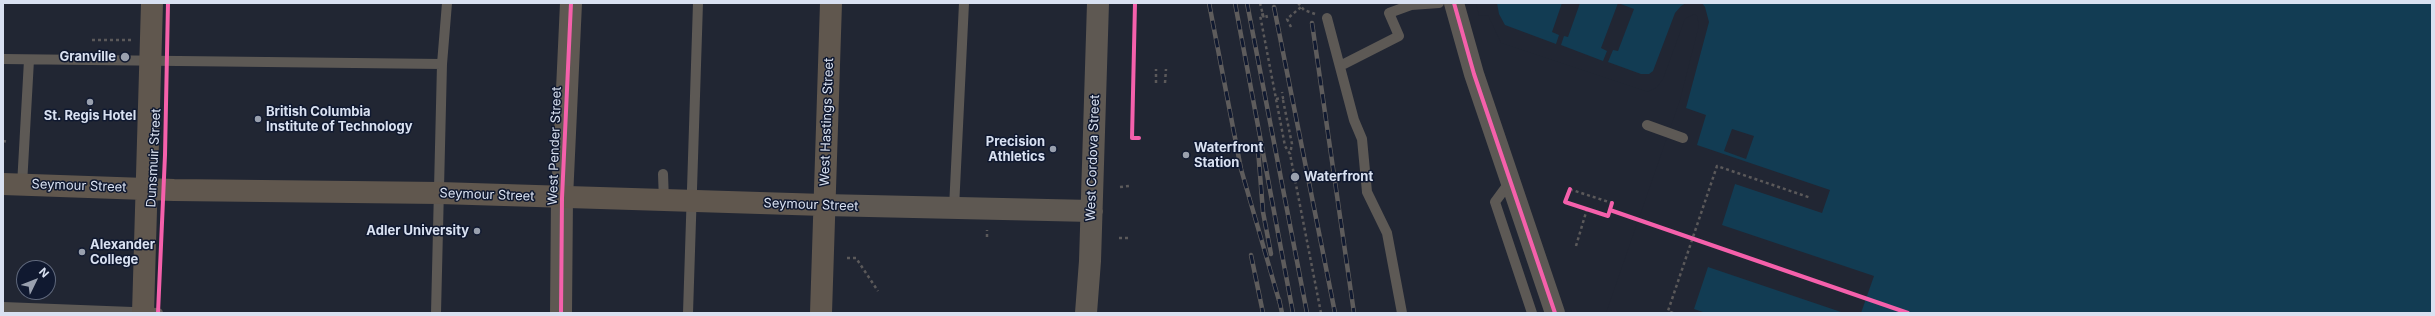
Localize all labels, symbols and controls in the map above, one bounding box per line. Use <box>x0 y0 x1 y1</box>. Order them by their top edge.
place label: Granville <box>60 49 116 65</box>
marker: Granville <box>119 51 131 63</box>
street label: West Hastings Street <box>817 57 837 187</box>
street label: West Pender Street <box>545 86 565 206</box>
street label: West Cordova Street <box>1083 94 1103 222</box>
marker: St. Regis Hotel <box>85 97 95 107</box>
place label: British Columbia Institute of Technology <box>266 104 413 135</box>
place label: St. Regis Hotel <box>44 108 136 124</box>
street label: Dunsmuir Street <box>144 108 164 208</box>
marker: British Columbia Institute of Technology <box>253 114 263 124</box>
place label: Precision Athletics <box>986 134 1045 165</box>
place label: Waterfront Station <box>1194 140 1263 171</box>
marker: Precision Athletics <box>1048 144 1058 154</box>
marker: Waterfront Station <box>1181 150 1191 160</box>
place label: Waterfront <box>1304 169 1373 185</box>
marker: Waterfront <box>1289 171 1301 183</box>
street label: Seymour Street <box>31 177 127 195</box>
street label: Seymour Street <box>439 186 535 204</box>
street label: Seymour Street <box>763 196 859 214</box>
place label: Adler University <box>366 223 469 239</box>
marker: Adler University <box>472 226 482 236</box>
place label: Alexander College <box>90 237 155 268</box>
marker: Alexander College <box>77 247 87 257</box>
north arrow <box>16 260 56 300</box>
text: N <box>36 265 52 280</box>

